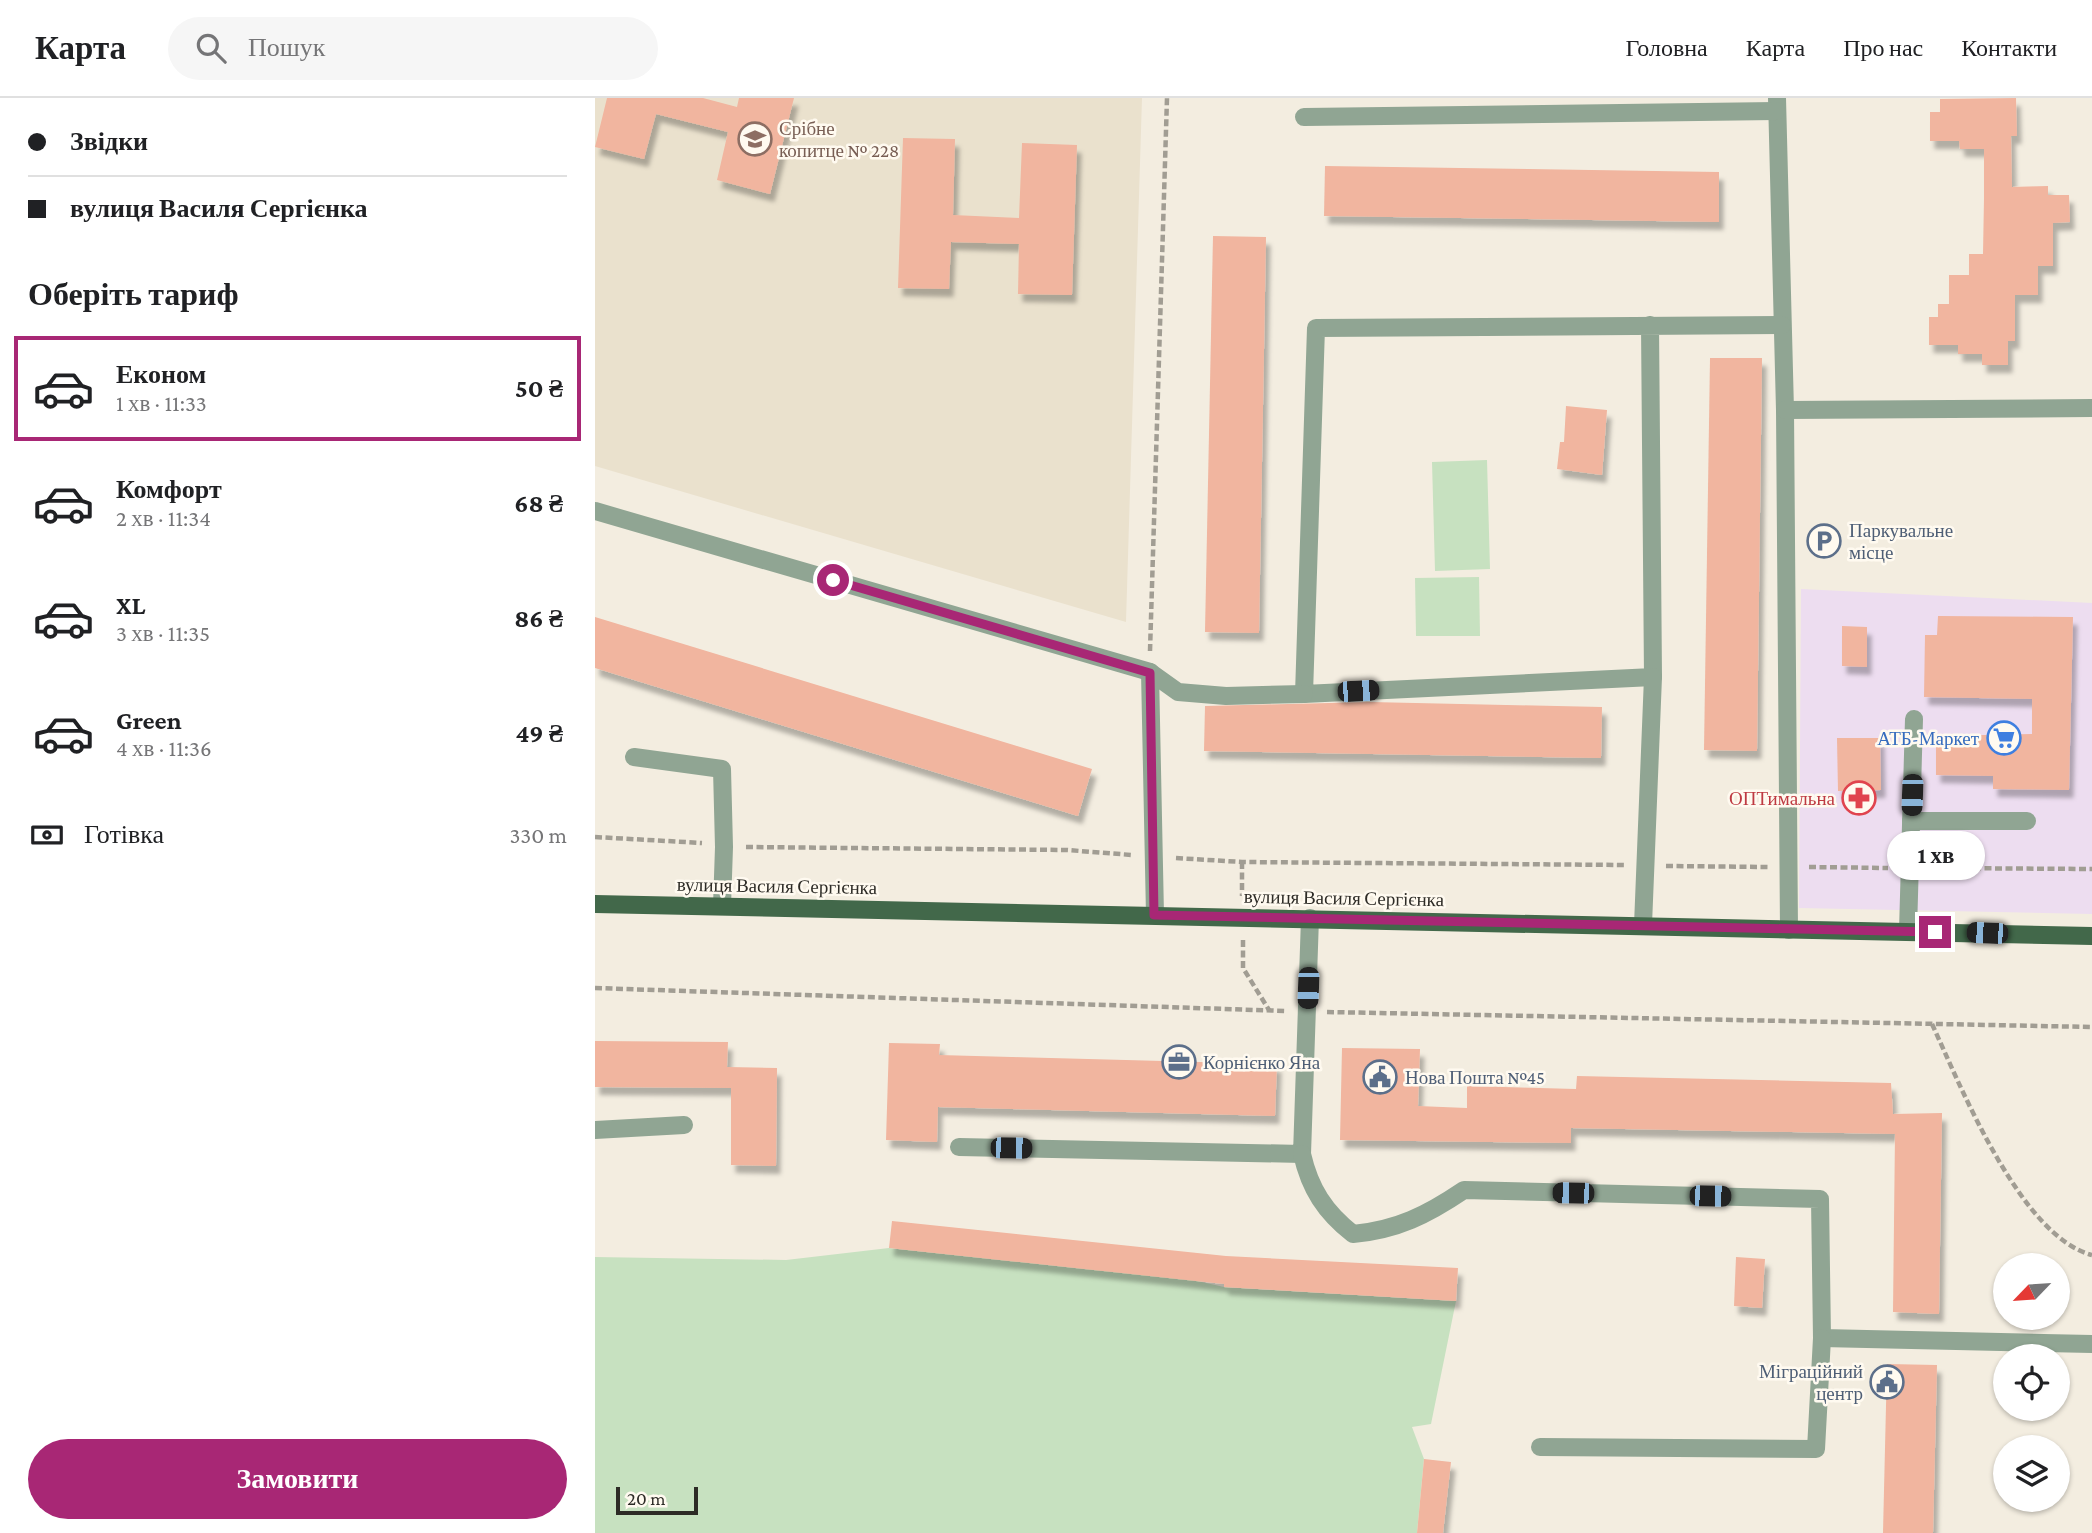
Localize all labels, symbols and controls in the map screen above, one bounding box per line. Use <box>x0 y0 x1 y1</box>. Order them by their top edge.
search box <box>168 17 658 80</box>
text: Карта <box>35 29 126 66</box>
icon: search <box>192 29 230 67</box>
text: Пошук <box>248 33 325 62</box>
text: Головна <box>1626 34 1708 61</box>
text: Карта <box>1746 34 1805 61</box>
text: Про нас <box>1843 34 1923 61</box>
text: Контакти <box>1961 34 2057 61</box>
place label: Срібне копитце № 228 <box>779 118 899 161</box>
school or university icon: Срібне копитце № 228 <box>736 120 774 158</box>
text: Звідки <box>70 127 148 156</box>
text: вулиця Василя Сергієнка <box>70 194 368 223</box>
text: Оберіть тариф <box>28 276 239 312</box>
icon: car <box>32 357 95 420</box>
text: Економ <box>116 360 206 389</box>
text: 50 ₴ <box>515 374 563 403</box>
text: 1 хв · 11:33 <box>116 390 207 416</box>
icon: car <box>32 472 95 535</box>
text: Комфорт <box>116 475 222 504</box>
text: 68 ₴ <box>514 489 563 518</box>
text: 2 хв · 11:34 <box>116 505 211 531</box>
place label: Паркувальне місце <box>1849 520 1953 563</box>
parking icon: Паркувальне місце <box>1805 522 1843 560</box>
route start <box>817 564 849 596</box>
icon: car <box>32 587 95 650</box>
text: XL <box>116 591 145 620</box>
text: 86 ₴ <box>514 604 563 633</box>
text: 3 хв · 11:35 <box>116 620 210 646</box>
car <box>1337 679 1380 703</box>
icon: car <box>32 702 95 765</box>
text: Green <box>116 706 182 735</box>
text: 49 ₴ <box>515 719 563 748</box>
supermarket icon: АТБ-Маркет <box>1985 719 2023 757</box>
place label: АТБ-Маркет <box>1877 728 1980 749</box>
text: 4 хв · 11:36 <box>116 735 212 761</box>
car <box>1901 774 1924 816</box>
pharmacy icon: ОПТимальна <box>1840 779 1878 817</box>
place label: ОПТимальна <box>1729 788 1836 809</box>
icon: cash <box>28 816 66 854</box>
text: Готівка <box>84 820 164 849</box>
text: 330 m <box>509 822 567 848</box>
callout: 1 хв <box>1886 830 1984 880</box>
text: 1 хв <box>1918 842 1954 868</box>
street label: вулиця Василя Сергієнка <box>677 874 878 898</box>
street label: вулиця Василя Сергієнка <box>1244 886 1445 910</box>
route end <box>1919 916 1951 948</box>
car <box>1966 922 2009 944</box>
car <box>1297 967 1320 1009</box>
office icon: Корнієнко Яна <box>1160 1043 1198 1081</box>
place label: Корнієнко Яна <box>1203 1052 1321 1073</box>
public building icon: Нова Пошта №45 <box>1361 1058 1399 1096</box>
place label: Нова Пошта №45 <box>1405 1067 1545 1088</box>
car <box>990 1137 1033 1159</box>
car <box>1552 1182 1595 1204</box>
car <box>1689 1185 1732 1207</box>
north arrow <box>1993 1253 2070 1330</box>
map controls <box>1993 1253 2070 1512</box>
button: locate <box>1993 1344 2070 1421</box>
place label: Міграційний центр <box>1759 1361 1863 1404</box>
public building icon: Міграційний центр <box>1868 1363 1906 1401</box>
button: layers <box>1993 1435 2070 1512</box>
button: Замовити <box>28 1439 567 1519</box>
scale bar <box>616 1484 698 1516</box>
text: 20 m <box>627 1488 666 1509</box>

